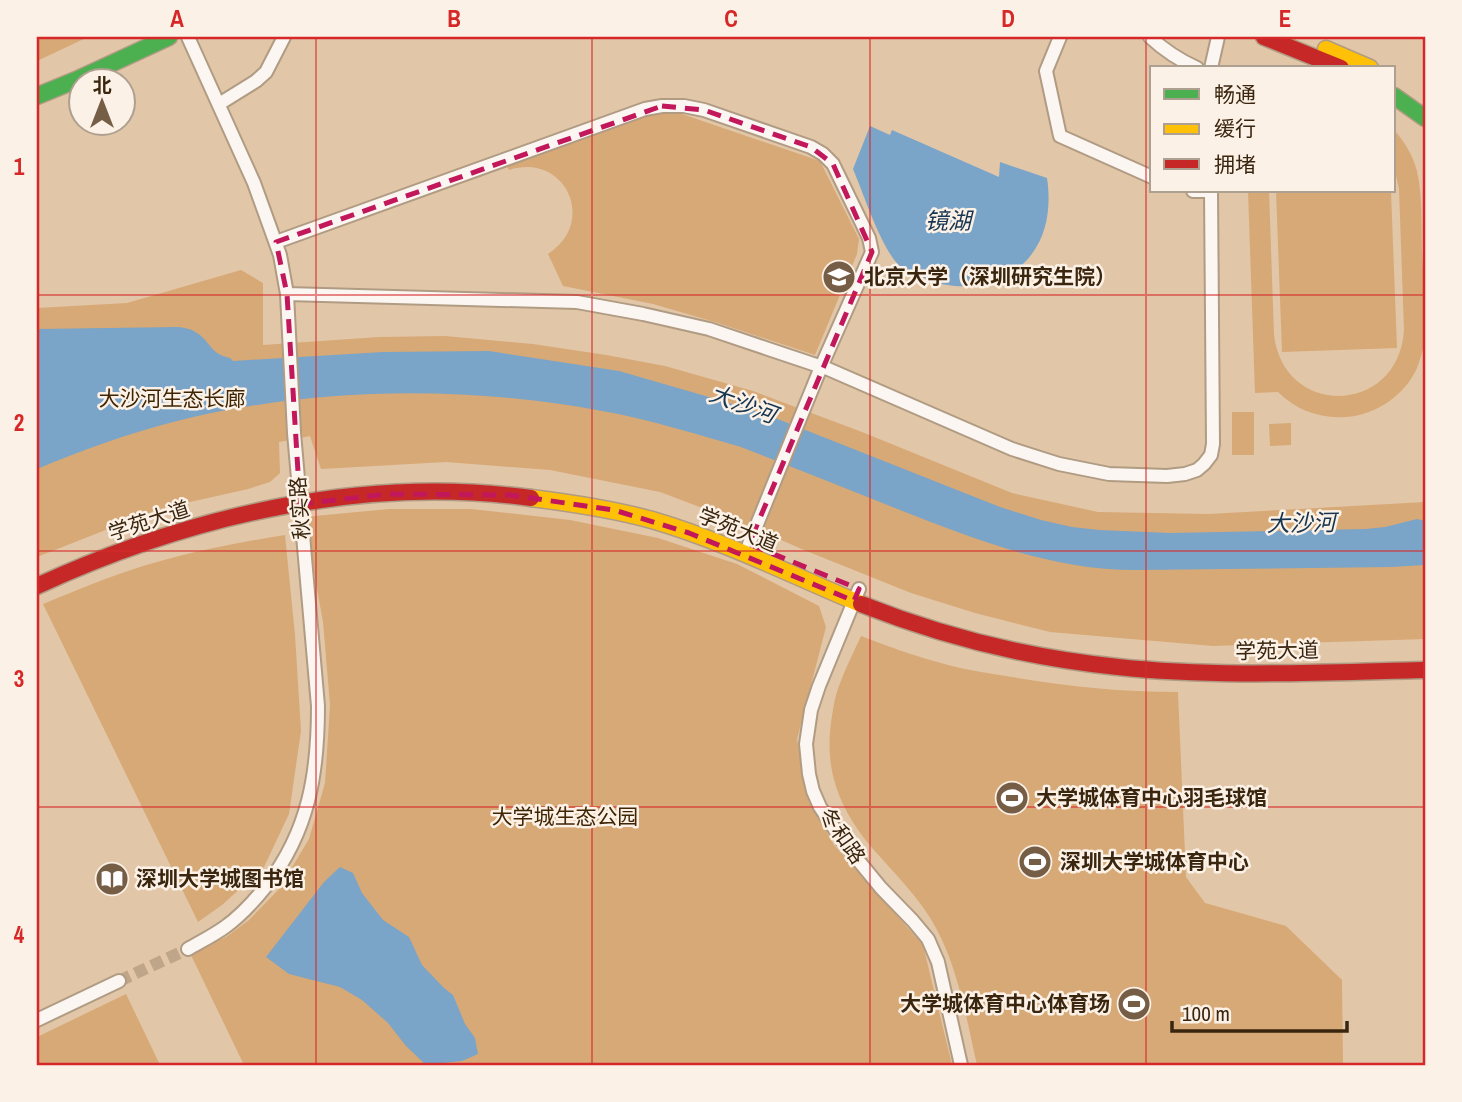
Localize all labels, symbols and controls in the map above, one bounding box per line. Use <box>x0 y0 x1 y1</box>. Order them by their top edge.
text: A <box>170 3 184 34</box>
text: B <box>447 3 461 34</box>
text: C <box>724 3 738 34</box>
text: D <box>1001 3 1015 34</box>
text: E <box>1279 3 1291 34</box>
north arrow <box>66 66 136 136</box>
legend <box>1150 66 1396 192</box>
text: 北 <box>92 72 112 98</box>
text: 畅通 <box>1214 80 1256 109</box>
text: 缓行 <box>1214 114 1256 143</box>
text: 拥堵 <box>1214 150 1256 179</box>
text: 1 <box>14 151 25 182</box>
water label: 镜湖 <box>925 205 974 236</box>
school or university icon: 北京大学（深圳研究生院） <box>820 258 858 296</box>
place label: 北京大学（深圳研究生院） <box>864 262 1116 291</box>
water label: 大沙河 <box>705 377 785 431</box>
park label: 大沙河生态长廊 <box>99 384 246 413</box>
text: 2 <box>14 407 24 438</box>
street label: 秋实路 <box>283 476 316 540</box>
street label: 学苑大道 <box>104 494 193 547</box>
street label: 学苑大道 <box>694 500 783 559</box>
water label: 大沙河 <box>1266 506 1340 539</box>
street label: 学苑大道 <box>1235 635 1319 666</box>
text: 3 <box>14 663 24 694</box>
sports icon: 大学城体育中心羽毛球馆 <box>993 779 1031 817</box>
place label: 大学城体育中心羽毛球馆 <box>1036 783 1267 812</box>
park label: 大学城生态公园 <box>492 802 639 831</box>
street label: 冬和路 <box>812 802 872 870</box>
sports icon: 深圳大学城体育中心 <box>1016 843 1054 881</box>
place label: 深圳大学城体育中心 <box>1060 847 1249 876</box>
library icon: 深圳大学城图书馆 <box>93 860 131 898</box>
place label: 深圳大学城图书馆 <box>136 864 304 893</box>
text: 4 <box>14 919 25 950</box>
sports icon: 大学城体育中心体育场 <box>1115 985 1153 1023</box>
place label: 大学城体育中心体育场 <box>900 989 1110 1018</box>
scale bar <box>1172 990 1346 1034</box>
text: 100 m <box>1182 999 1230 1028</box>

